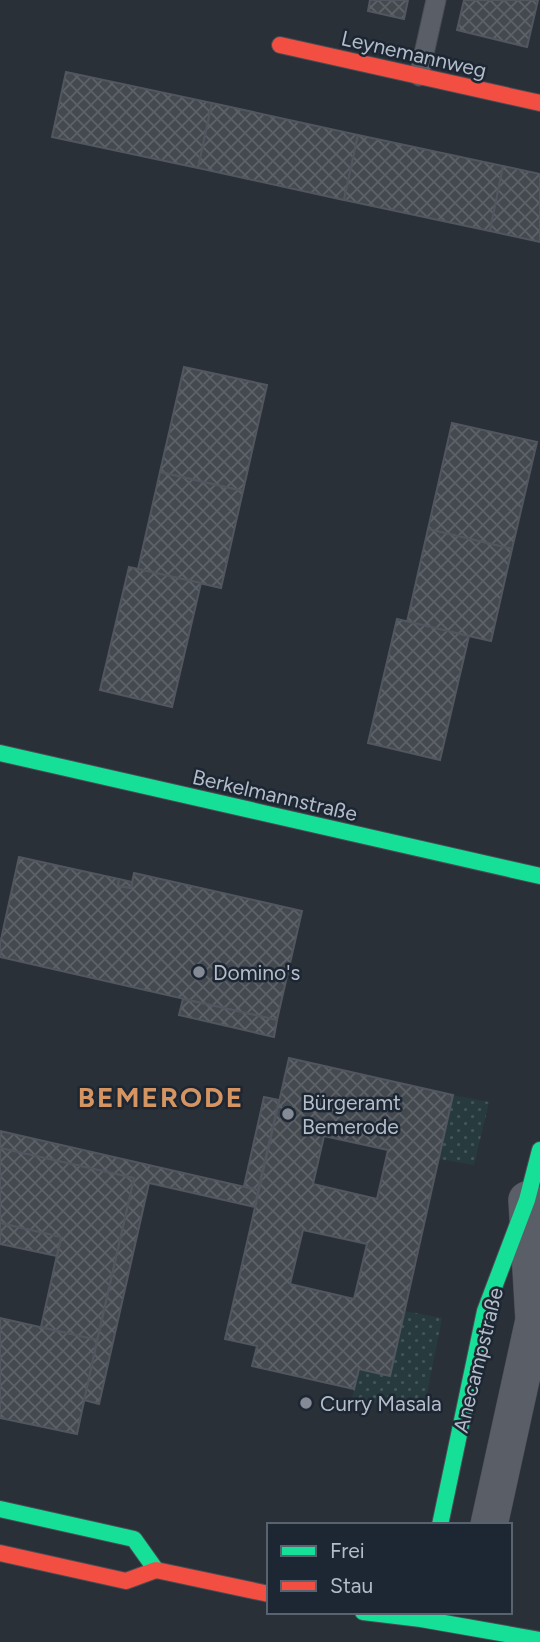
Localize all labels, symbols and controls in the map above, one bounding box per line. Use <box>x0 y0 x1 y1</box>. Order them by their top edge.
street label: Leynemannweg <box>339 25 489 83</box>
street label: Berkelmannstraße <box>190 764 360 826</box>
place label: Domino's <box>213 960 300 985</box>
marker: Domino's <box>191 964 207 980</box>
district label: BEMERODE <box>78 1080 244 1114</box>
place label: Bürgeramt Bemerode <box>302 1090 401 1139</box>
marker: Bürgeramt Bemerode <box>280 1106 296 1122</box>
street label: Anecampstraße <box>448 1285 508 1435</box>
place label: Curry Masala <box>320 1391 442 1416</box>
marker: Curry Masala <box>298 1395 314 1411</box>
legend <box>267 1523 512 1614</box>
text: Frei <box>330 1538 365 1563</box>
text: Stau <box>330 1573 373 1598</box>

